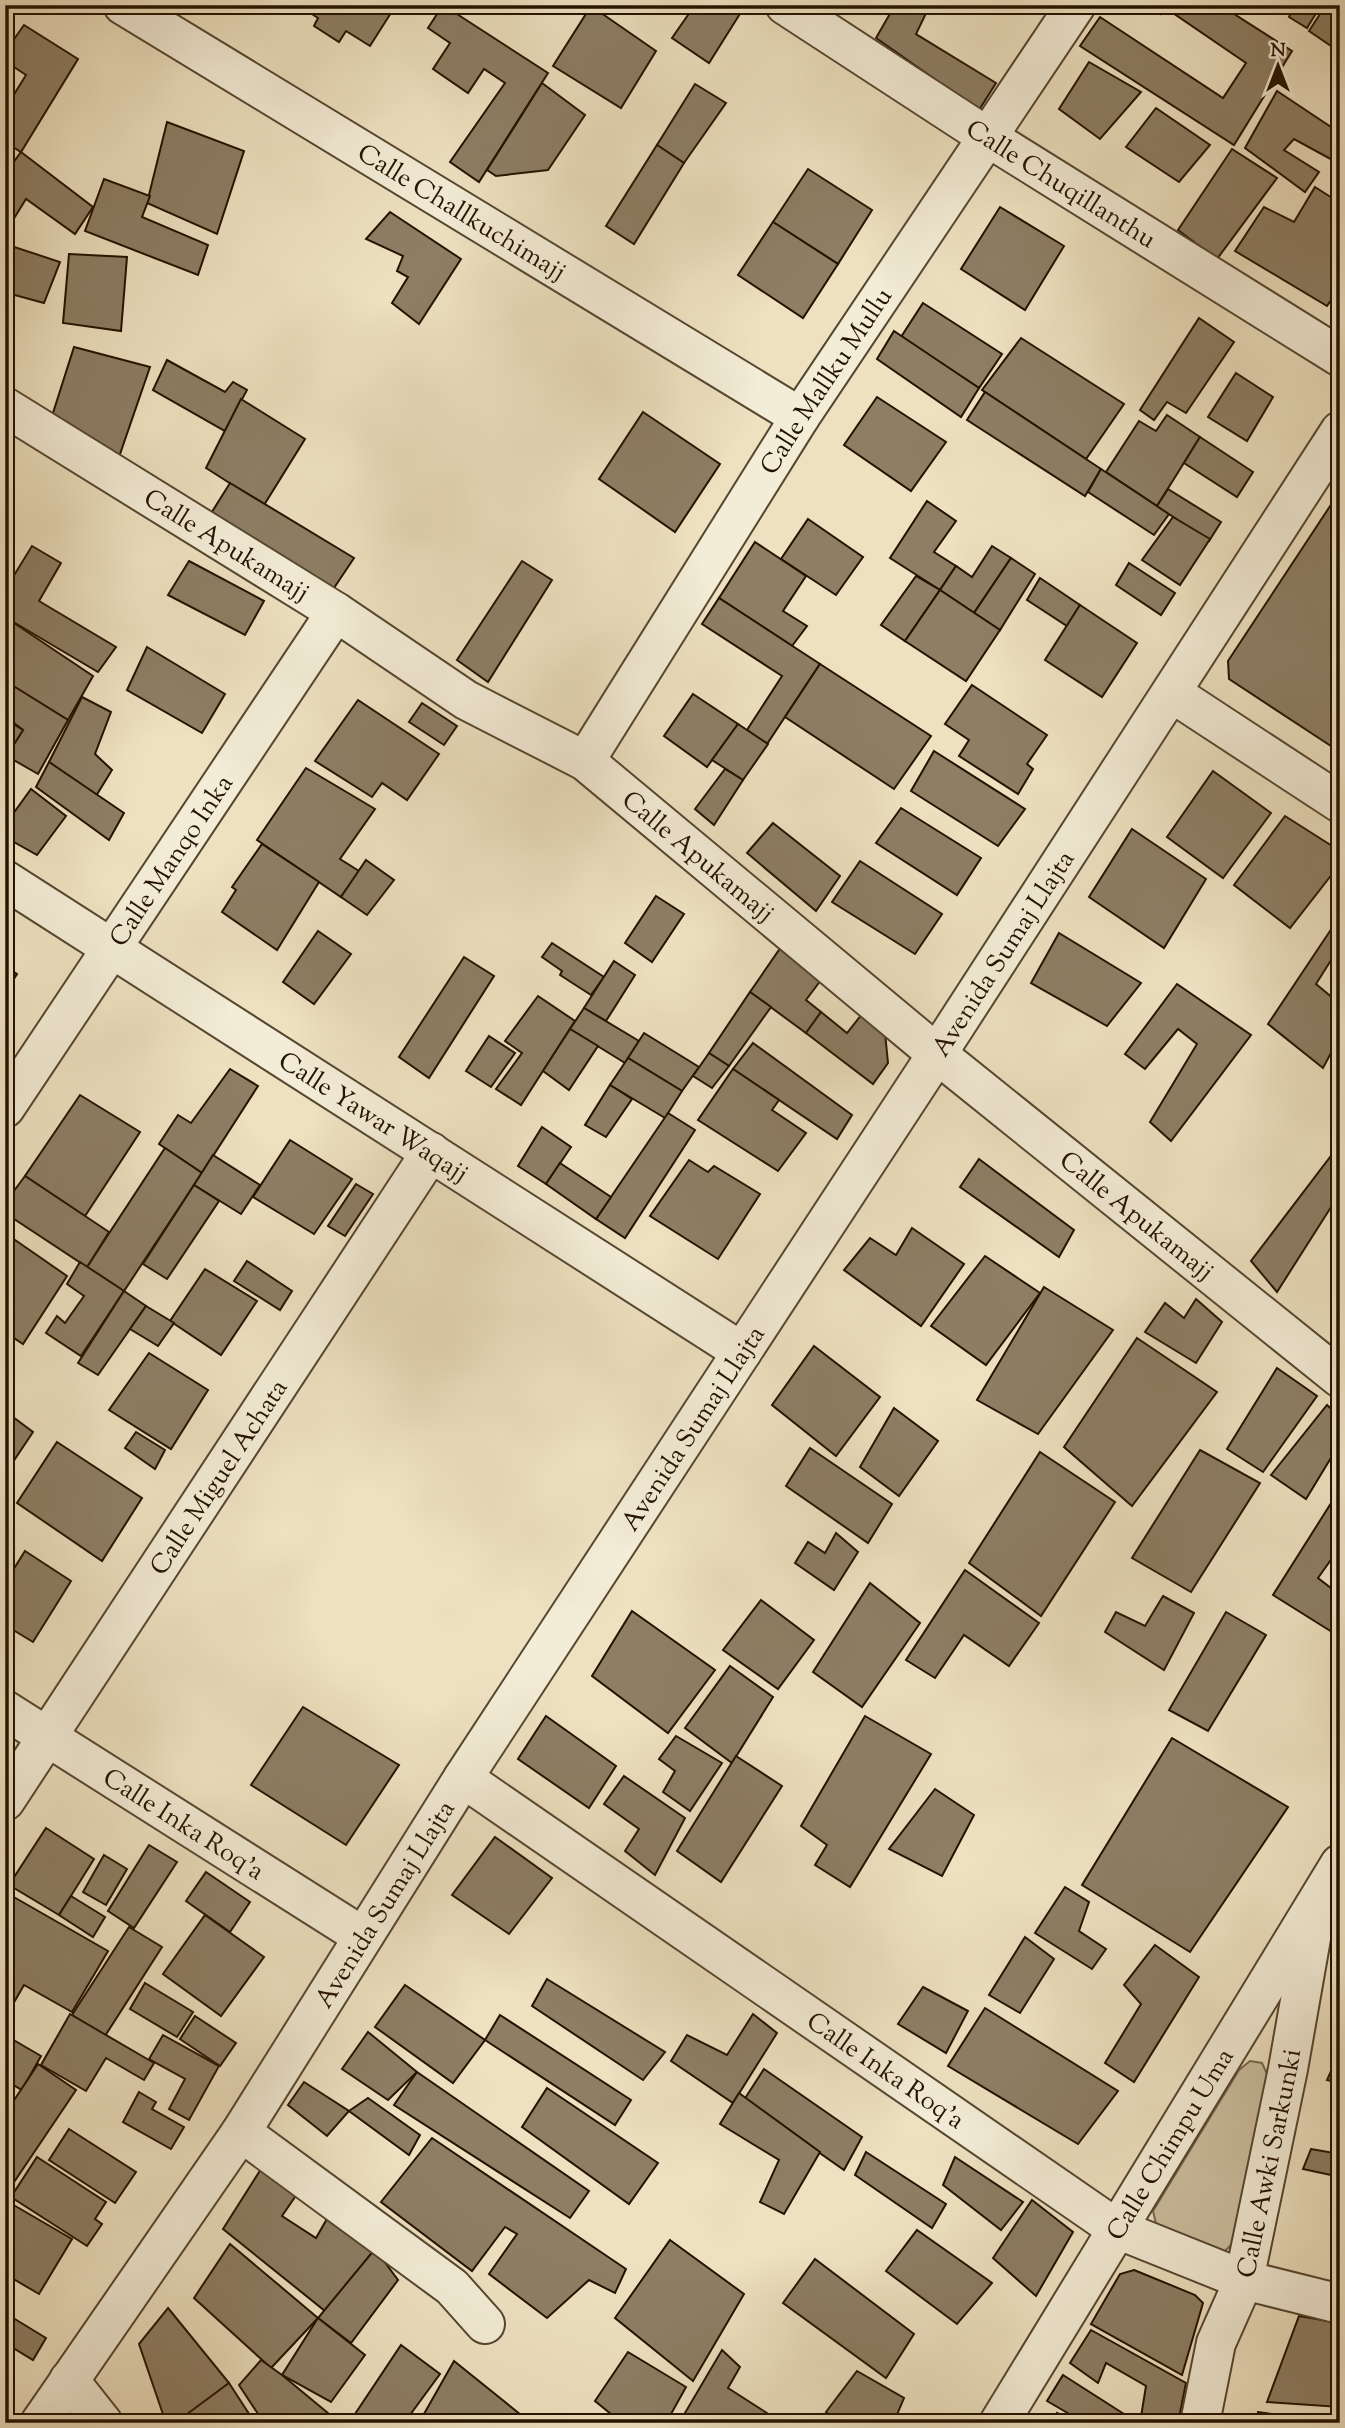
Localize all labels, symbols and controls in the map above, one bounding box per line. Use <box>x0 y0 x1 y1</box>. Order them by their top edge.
north arrow <box>1244 32 1314 102</box>
text: N <box>1270 38 1286 65</box>
street label: Calle Chuqillanthu <box>958 112 1162 259</box>
street label: Calle Challkuchimajj <box>349 136 572 291</box>
street label: Calle Mallku Mullu <box>752 281 903 483</box>
street label: Calle Apukamajj <box>136 481 316 612</box>
street label: Calle Manqo Inka <box>102 768 243 955</box>
street label: Calle Apukamajj <box>613 783 781 932</box>
street label: Avenida Sumaj Llajta <box>924 844 1085 1065</box>
street label: Calle Yawar Waqajj <box>270 1044 475 1193</box>
street label: Calle Apukamajj <box>1051 1143 1221 1291</box>
street label: Avenida Sumaj Llajta <box>613 1319 775 1539</box>
street label: Calle Miguel Achata <box>142 1373 298 1583</box>
street label: Calle Inka Roq'a <box>95 1760 271 1891</box>
street label: Avenida Sumaj Llajta <box>307 1794 465 2016</box>
street label: Calle Inka Roq'a <box>798 2004 971 2140</box>
street label: Calle Chimpu Uma <box>1099 2042 1244 2248</box>
street label: Calle Awki Sarkunki <box>1229 2046 1312 2281</box>

